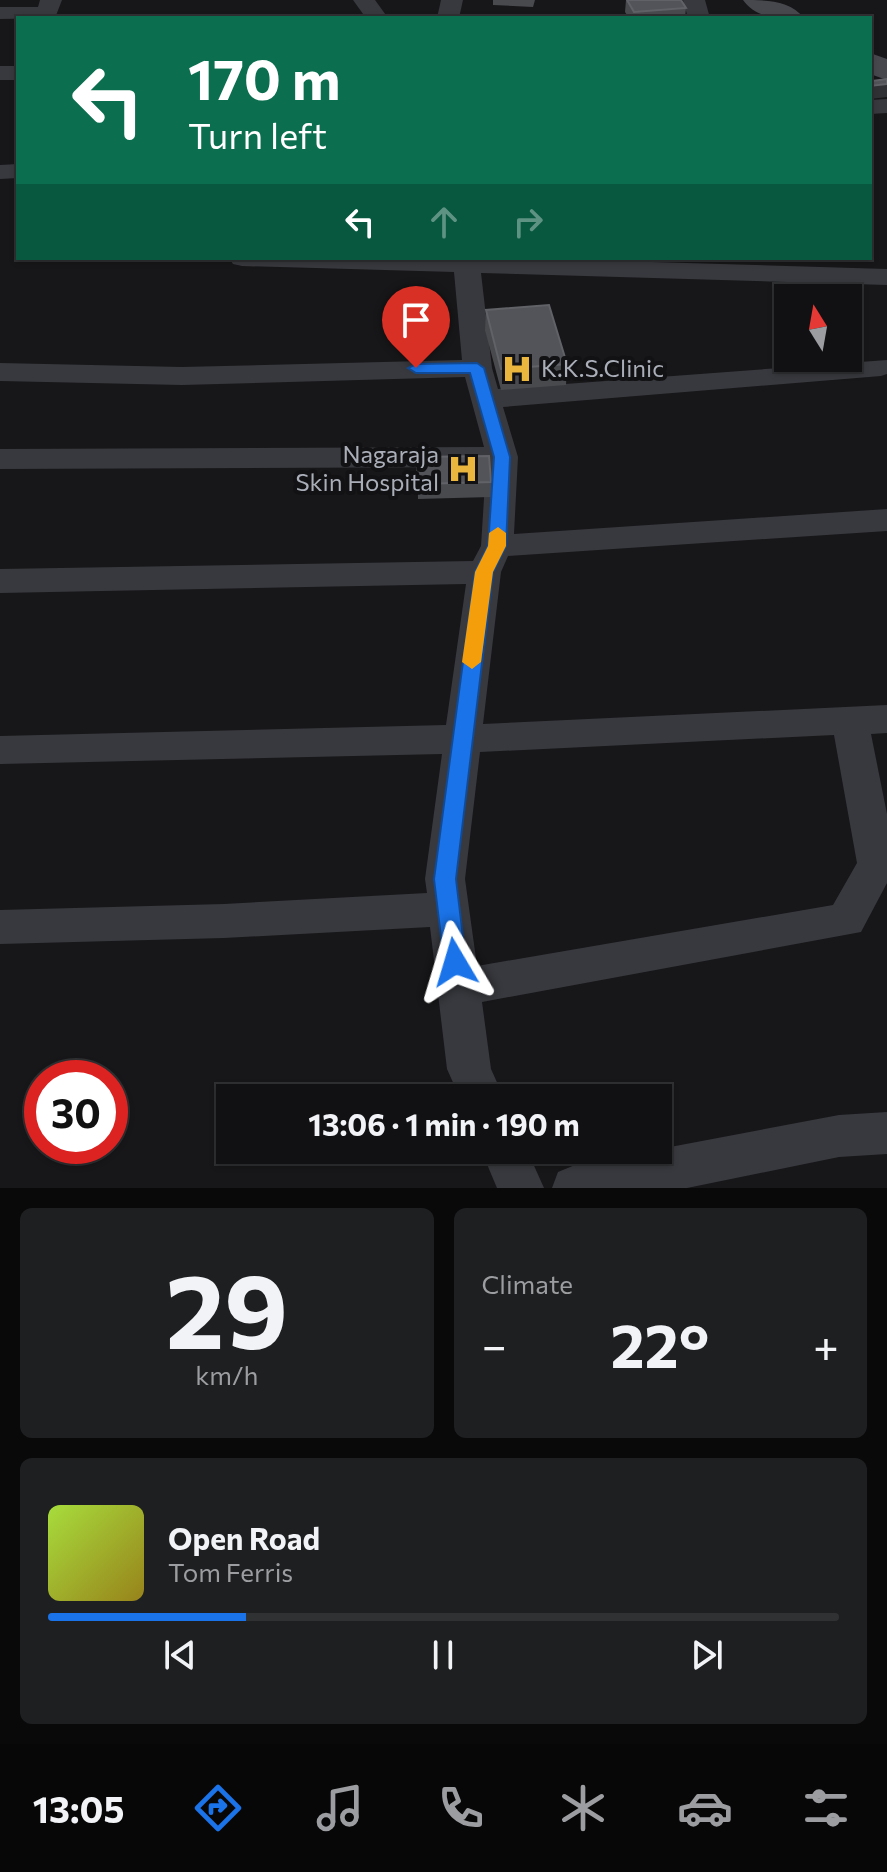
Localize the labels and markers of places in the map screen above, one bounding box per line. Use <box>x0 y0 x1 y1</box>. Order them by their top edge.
pin <box>382 286 450 368</box>
hospital icon: K.K.S.Clinic <box>500 352 534 386</box>
place label: K.K.S.Clinic <box>541 353 664 382</box>
place label: Nagaraja Skin Hospital <box>296 439 439 496</box>
hospital icon: Nagaraja Skin Hospital <box>446 452 480 486</box>

